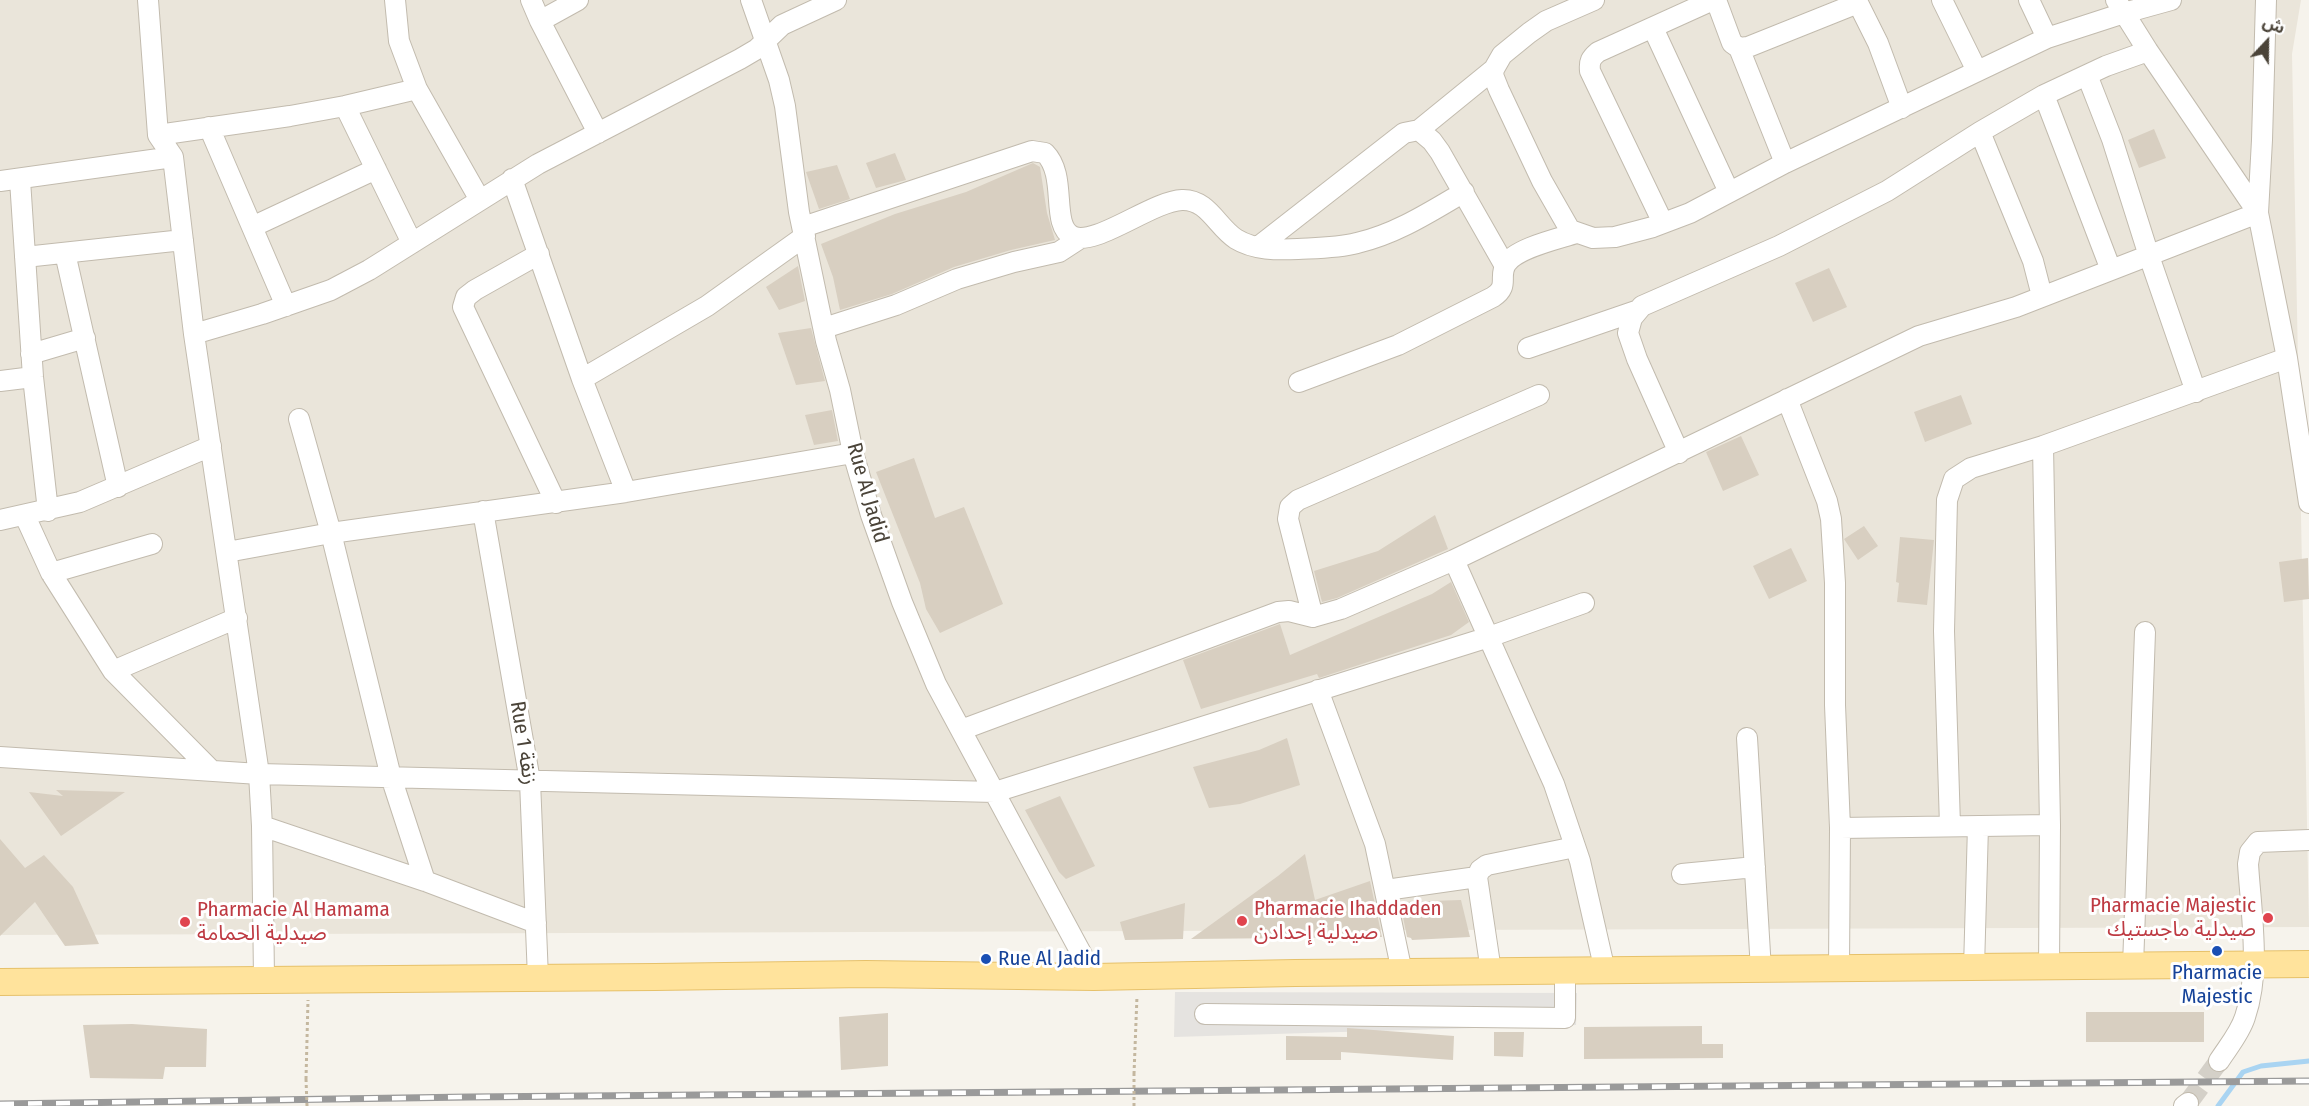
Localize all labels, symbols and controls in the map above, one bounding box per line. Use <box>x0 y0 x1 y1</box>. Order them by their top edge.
north arrow <box>2237 12 2297 72</box>
text: ش <box>2260 12 2288 38</box>
street label: Rue Al Jadid <box>841 440 893 546</box>
street label: Rue 1 زنقة <box>504 699 542 787</box>
place label: Pharmacie Majestic صيدلية ماجستيك <box>2090 893 2256 943</box>
place label: Pharmacie Ihaddaden صيدلية إحدادن <box>1254 896 1442 946</box>
place label: Pharmacie Al Hamama صيدلية الحمامة <box>197 897 390 947</box>
marker: Pharmacie Majestic صيدلية ماجستيك <box>2261 911 2275 925</box>
marker: Pharmacie Ihaddaden صيدلية إحدادن <box>1235 914 1249 928</box>
marker: Pharmacie Al Hamama صيدلية الحمامة <box>178 915 192 929</box>
marker: Pharmacie Majestic <box>2210 944 2224 958</box>
place label: Rue Al Jadid <box>998 946 1101 972</box>
marker: Rue Al Jadid <box>979 952 993 966</box>
place label: Pharmacie Majestic <box>2172 960 2262 1010</box>

